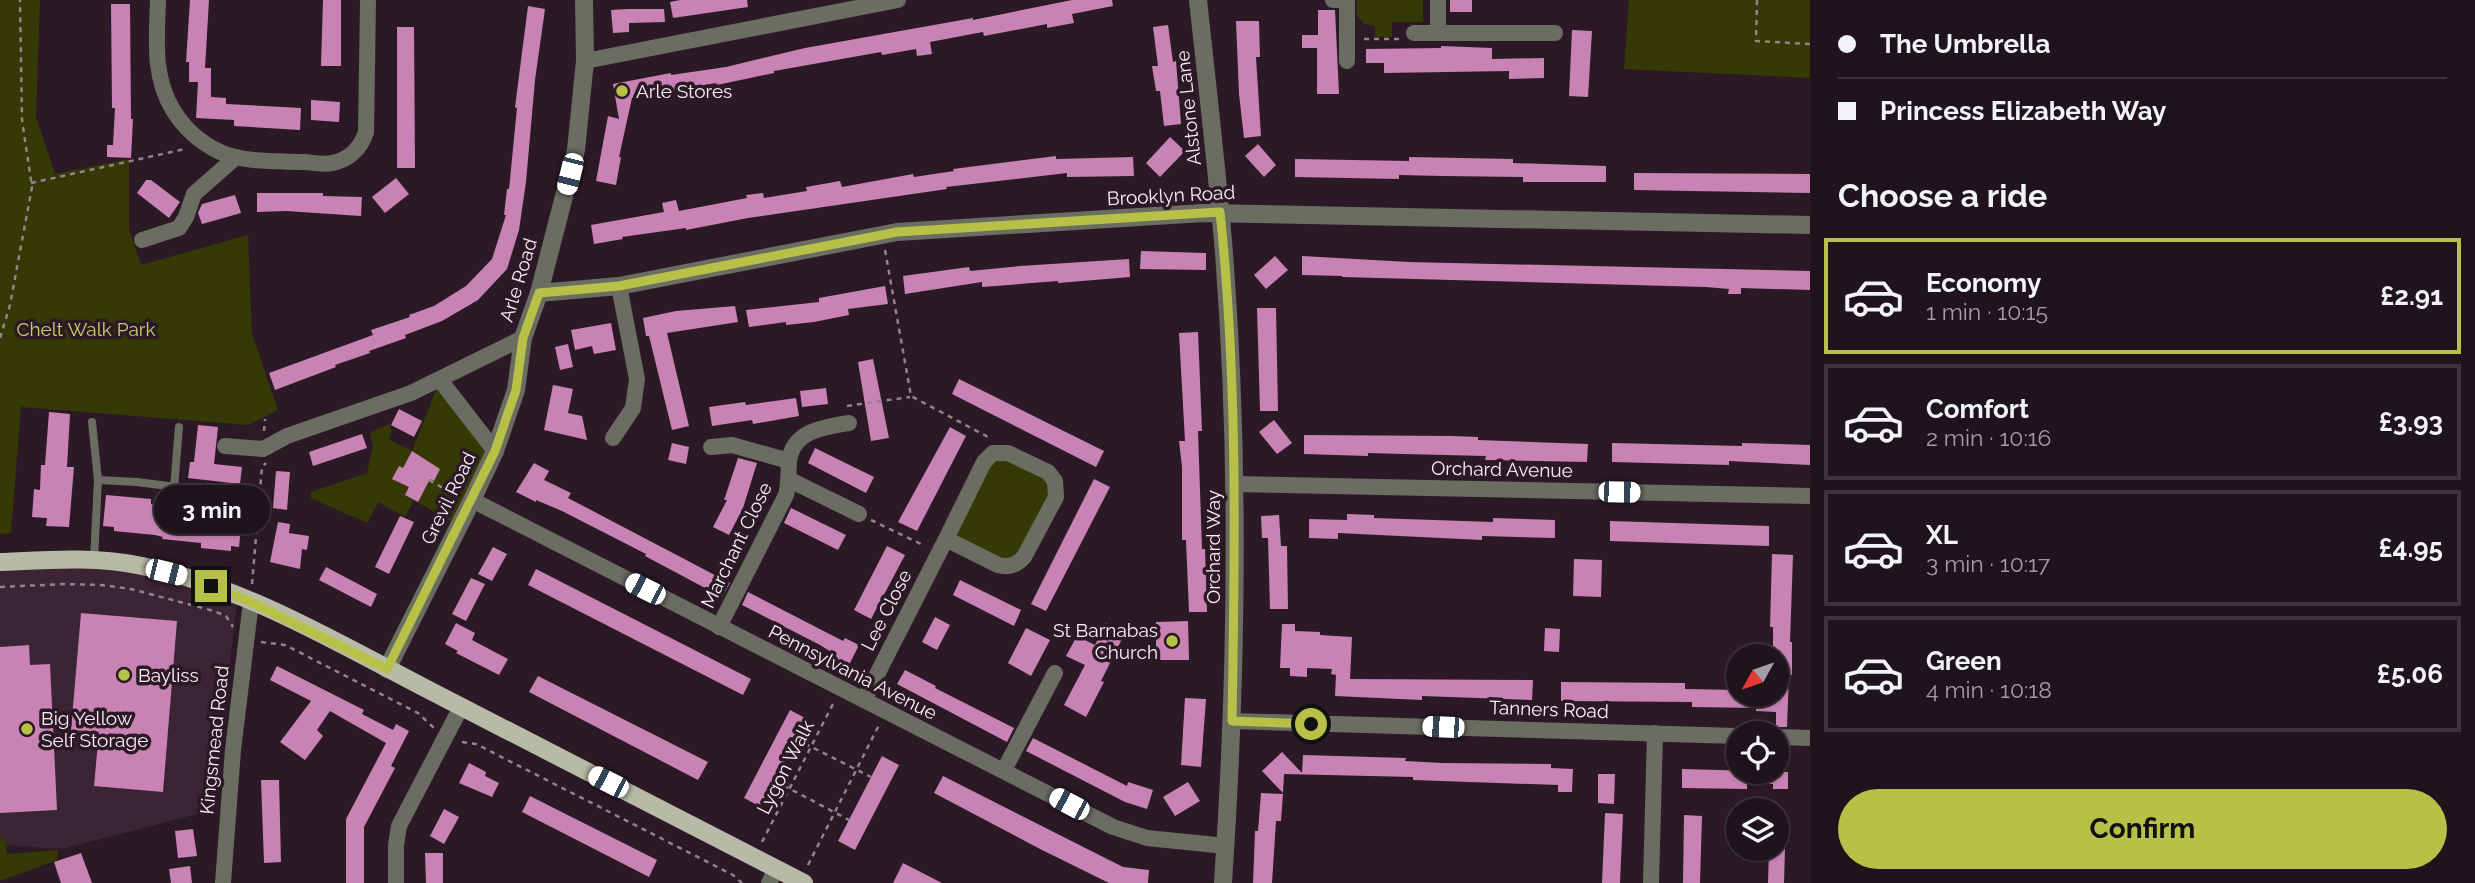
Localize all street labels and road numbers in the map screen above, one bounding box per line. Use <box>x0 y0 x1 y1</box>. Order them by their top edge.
street label: Alstone Lane <box>1171 49 1205 167</box>
street label: Brooklyn Road <box>1106 181 1236 209</box>
street label: Arle Road <box>495 236 541 324</box>
street label: Grevil Road <box>416 448 480 548</box>
street label: Orchard Avenue <box>1431 457 1573 481</box>
street label: Marchant Close <box>696 479 776 611</box>
street label: Orchard Way <box>1202 490 1224 604</box>
street label: Lee Close <box>856 566 916 654</box>
street label: Pennsylvania Avenue <box>765 620 941 724</box>
street label: Kingsmead Road <box>195 664 233 816</box>
street label: Tanners Road <box>1489 696 1609 722</box>
street label: Lygon Walk <box>752 716 818 818</box>

